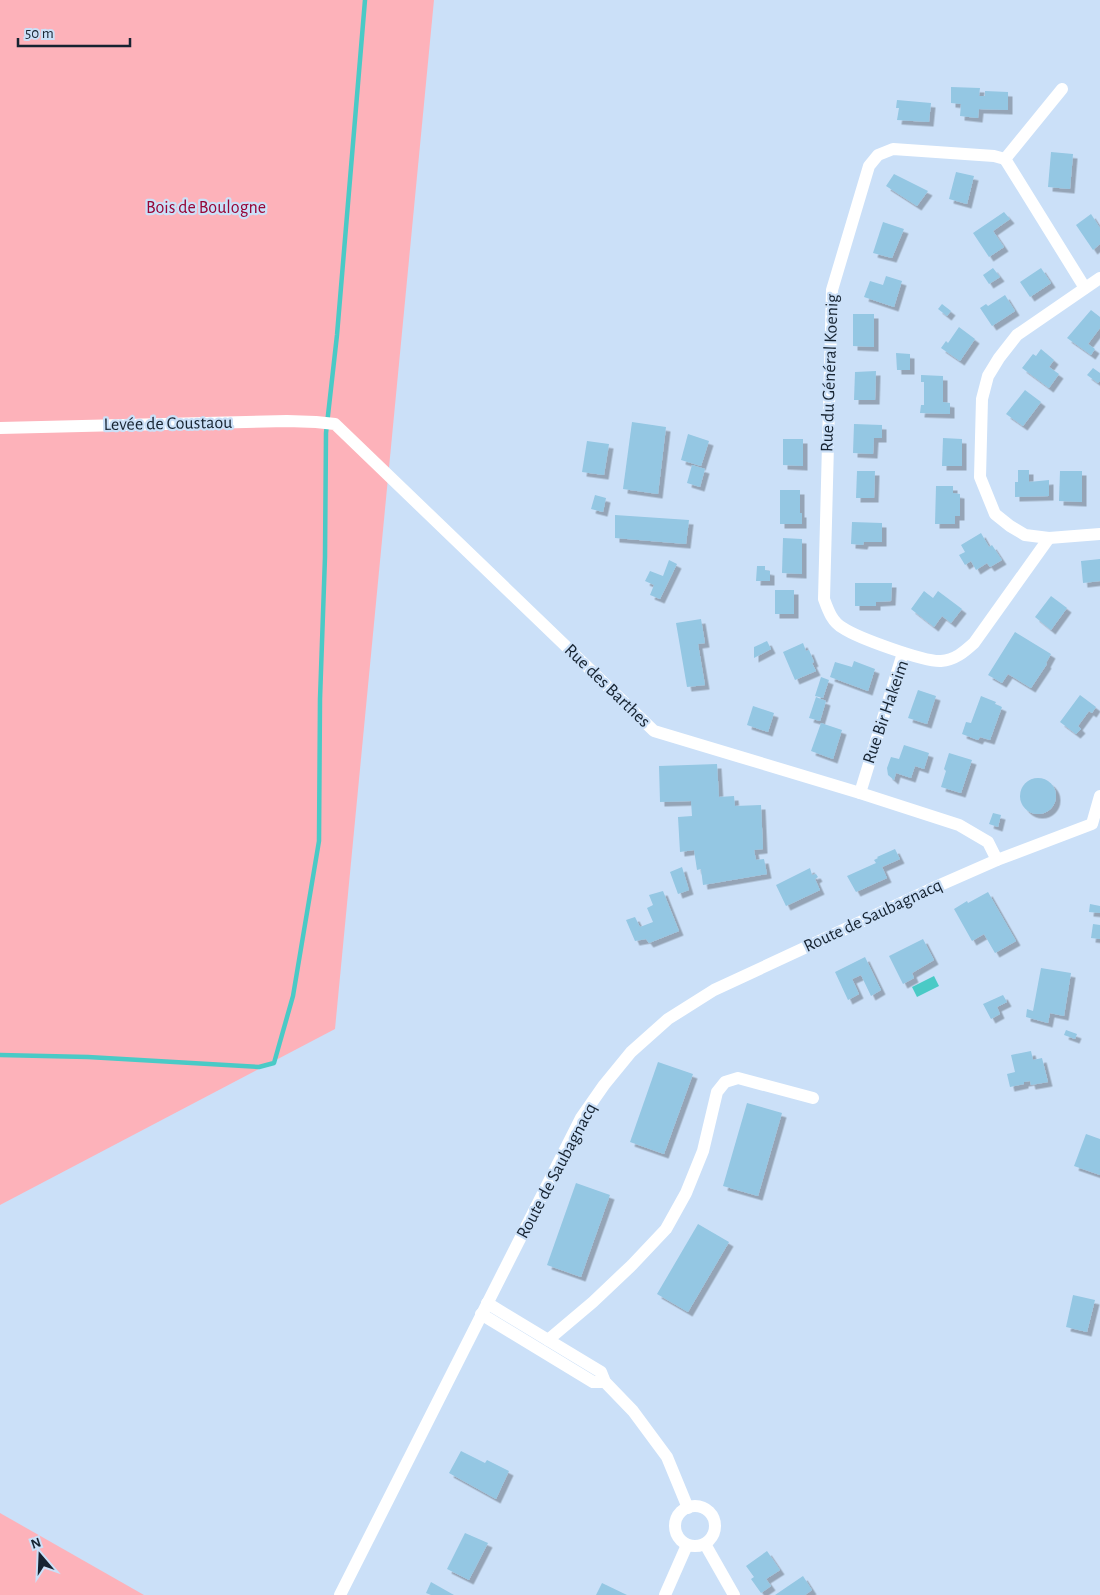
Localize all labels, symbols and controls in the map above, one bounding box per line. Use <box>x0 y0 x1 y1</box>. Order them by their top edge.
scale bar <box>18 15 130 47</box>
text: 50 m <box>25 26 54 41</box>
park label: Bois de Boulogne <box>146 199 266 217</box>
street label: Rue du Général Koenig <box>818 293 842 452</box>
street label: Levée de Coustaou <box>103 414 233 434</box>
street label: Rue des Barthes <box>561 641 653 731</box>
street label: Rue Bir Hakeim <box>860 658 912 766</box>
street label: Route de Saubagnacq <box>801 876 945 956</box>
street label: Route de Saubagnacq <box>514 1100 600 1242</box>
north arrow <box>15 1530 65 1580</box>
text: N <box>29 1535 43 1552</box>

